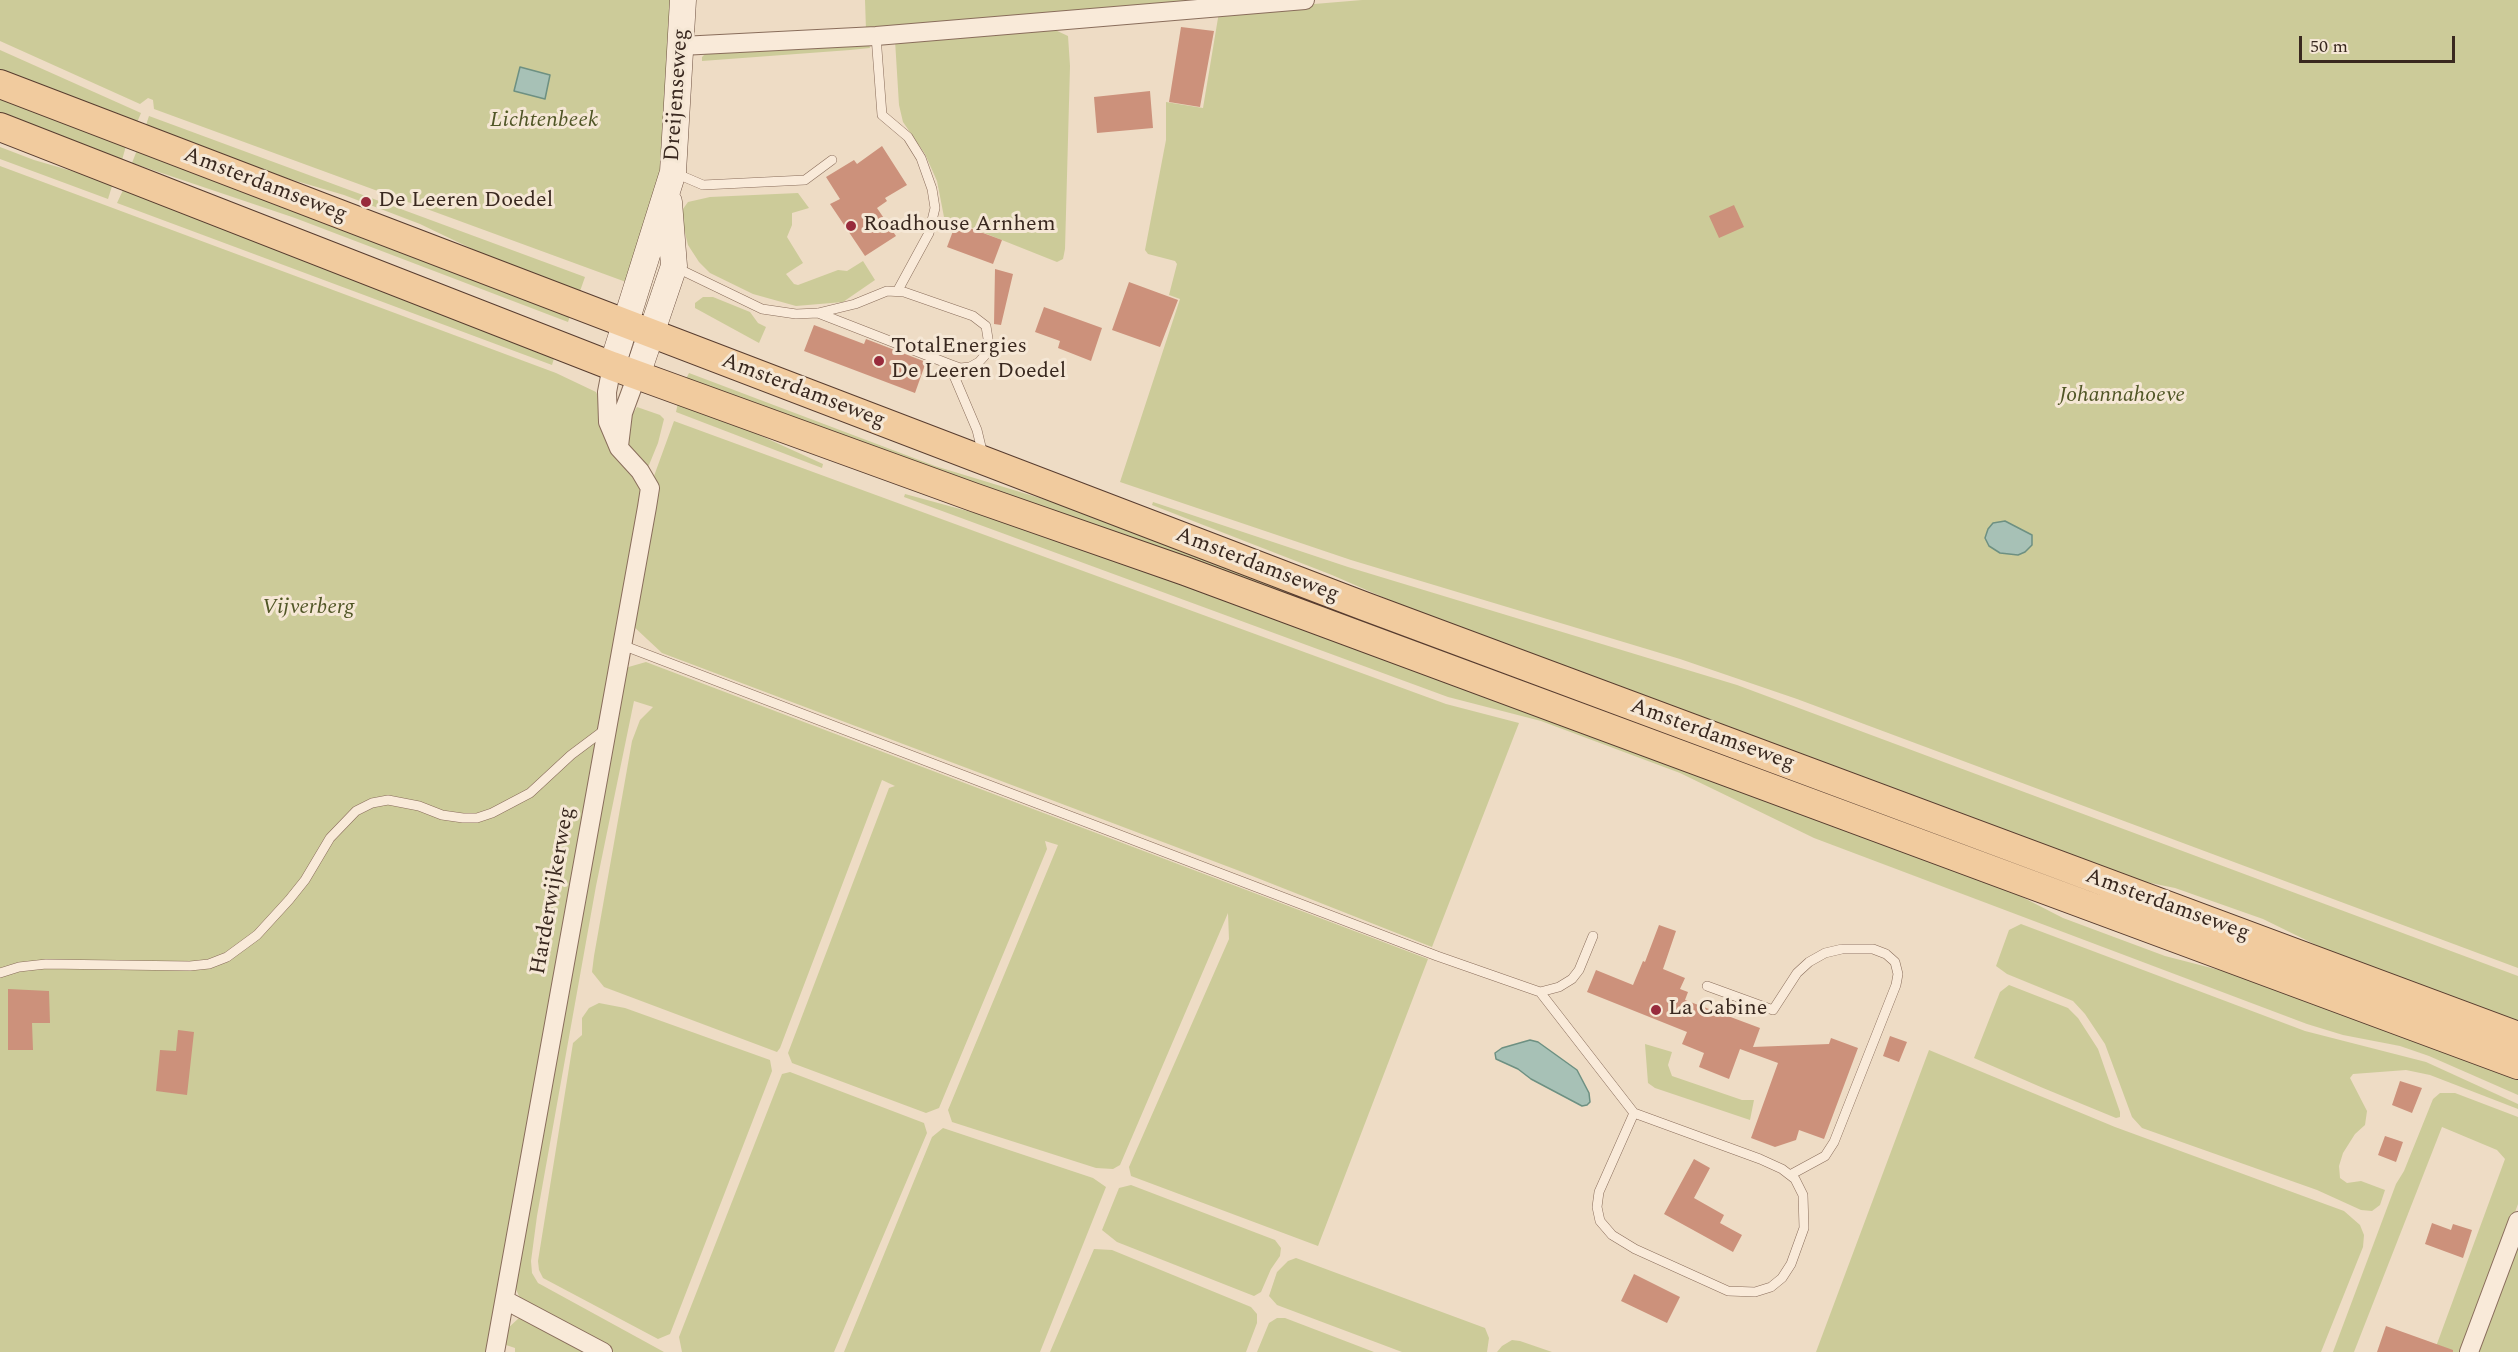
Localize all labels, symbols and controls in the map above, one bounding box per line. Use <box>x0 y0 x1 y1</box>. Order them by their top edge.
scale bar <box>2302 24 2458 62</box>
street label: Dreijenseweg <box>660 28 696 162</box>
text: 50 m <box>2310 33 2348 60</box>
park label: Lichtenbeek <box>490 109 598 135</box>
street label: Amsterdamseweg <box>179 143 351 229</box>
place label: De Leeren Doedel <box>378 189 553 215</box>
marker: De Leeren Doedel <box>359 195 373 209</box>
place label: Roadhouse Arnhem <box>863 213 1056 239</box>
marker: Roadhouse Arnhem <box>844 219 858 233</box>
place label: TotalEnergies De Leeren Doedel <box>891 335 1066 386</box>
street label: Amsterdamseweg <box>717 349 889 435</box>
marker: TotalEnergies De Leeren Doedel <box>872 354 886 368</box>
park label: Johannahoeve <box>2059 384 2185 410</box>
street label: Amsterdamseweg <box>1171 523 1343 609</box>
park label: Vijverberg <box>262 596 354 622</box>
street label: Amsterdamseweg <box>1626 694 1798 778</box>
street label: Harderwijkerweg <box>526 805 582 977</box>
street label: Amsterdamseweg <box>2081 864 2253 948</box>
place label: La Cabine <box>1668 997 1767 1023</box>
marker: La Cabine <box>1649 1003 1663 1017</box>

